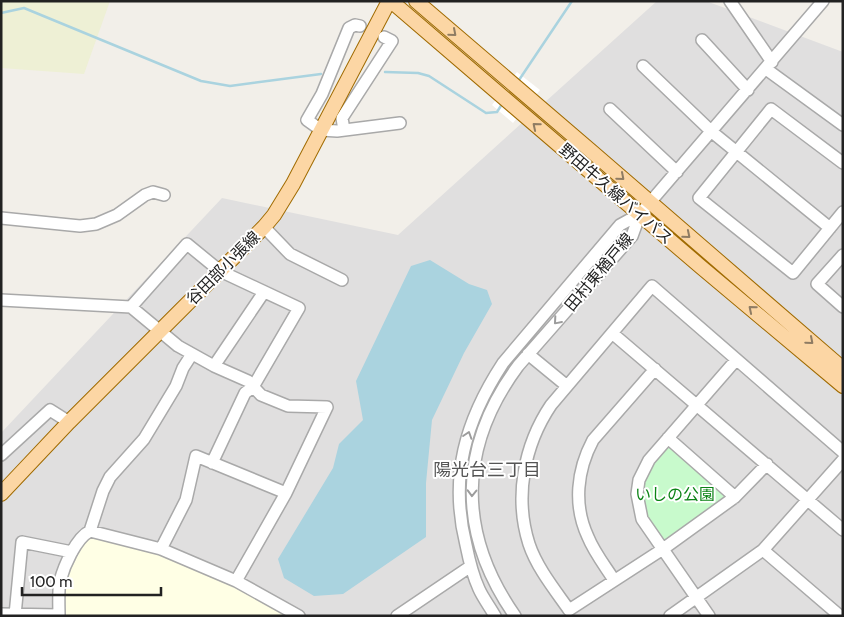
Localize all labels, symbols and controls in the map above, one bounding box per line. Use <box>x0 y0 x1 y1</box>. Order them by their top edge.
one-way arrow <box>447 27 456 36</box>
one-way arrow <box>533 123 542 132</box>
street label: 野田牛久線バイパス <box>556 140 676 248</box>
one-way arrow <box>615 171 624 180</box>
street label: 谷田部小張線 <box>182 227 264 309</box>
street label: 田村東楢戸線 <box>561 229 637 315</box>
one-way arrow <box>681 229 690 237</box>
one-way arrow <box>749 307 758 315</box>
one-way arrow <box>554 316 563 325</box>
one-way arrow <box>804 335 813 344</box>
one-way arrow <box>462 431 472 440</box>
district label: 陽光台三丁目 <box>433 459 541 481</box>
park label: いしの公園 <box>635 485 715 504</box>
one-way arrow <box>467 490 478 498</box>
scale bar <box>22 564 161 596</box>
text: 100 m <box>30 573 72 591</box>

